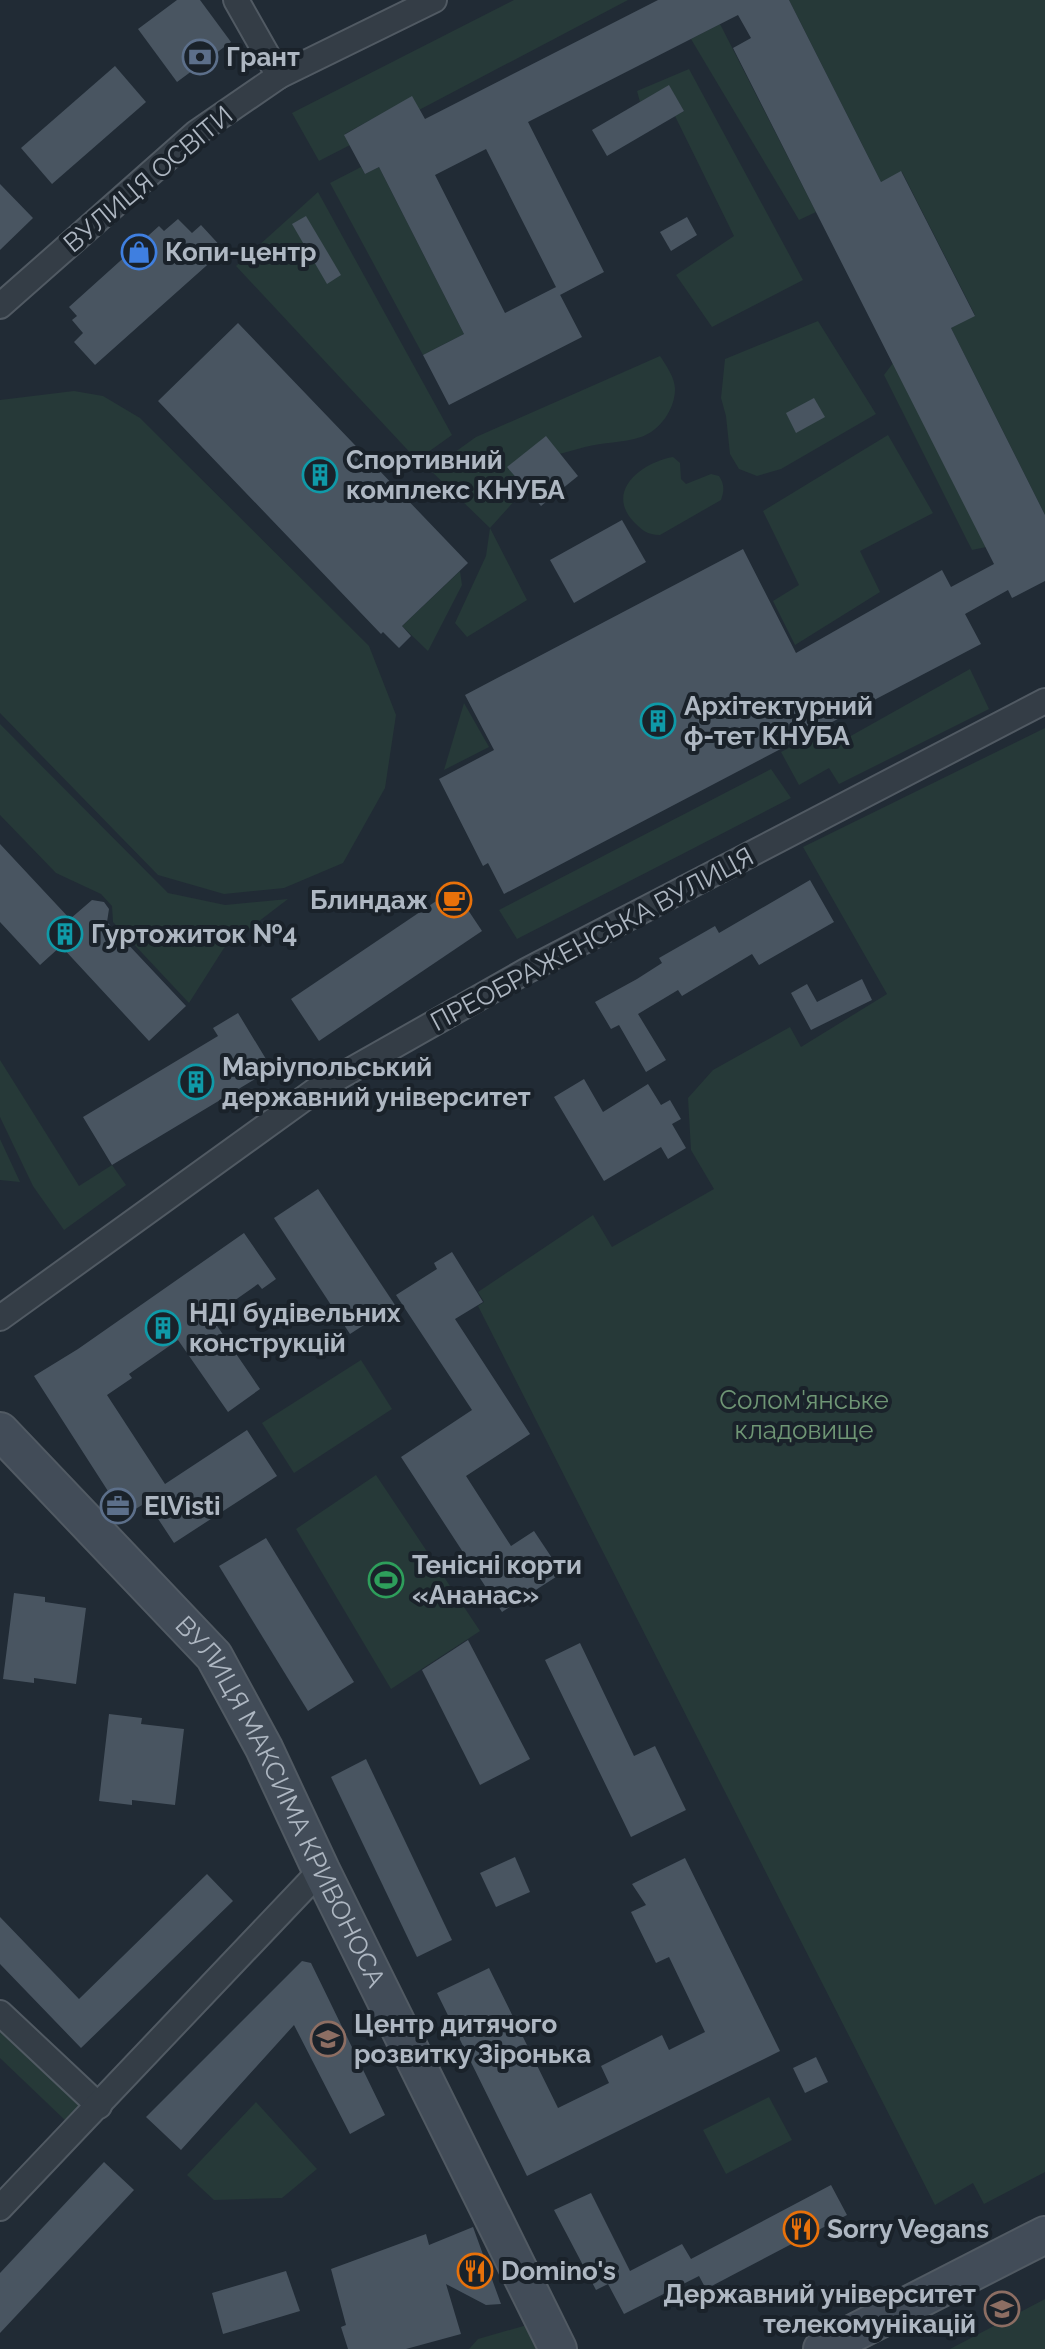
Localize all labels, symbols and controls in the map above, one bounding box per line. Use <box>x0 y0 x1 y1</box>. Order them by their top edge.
bank icon: Грант <box>181 38 219 76</box>
place label: Грант <box>226 42 300 72</box>
street label: ВУЛИЦЯ ОСВІТИ <box>58 100 238 258</box>
shop icon: Копи-центр <box>120 233 158 271</box>
place label: Копи-центр <box>165 237 317 267</box>
place label: Спортивний комплекс КНУБА <box>346 445 565 505</box>
building icon: Спортивний комплекс КНУБА <box>301 456 339 494</box>
place label: Архітектурний ф-тет КНУБА <box>684 691 873 751</box>
building icon: Архітектурний ф-тет КНУБА <box>639 702 677 740</box>
street label: ПРЕОБРАЖЕНСЬКА ВУЛИЦЯ <box>426 841 758 1037</box>
cafe icon: Блиндаж <box>435 881 473 919</box>
place label: Блиндаж <box>310 885 428 915</box>
building icon: Гуртожиток №4 <box>46 915 84 953</box>
place label: Гуртожиток №4 <box>91 919 297 949</box>
place label: Маріупольський державний університет <box>222 1052 531 1112</box>
building icon: Маріупольський державний університет <box>177 1063 215 1101</box>
place label: НДІ будівельних конструкцій <box>189 1298 401 1358</box>
building icon: НДІ будівельних конструкцій <box>144 1309 182 1347</box>
park label: Солом'янське кладовище <box>719 1385 889 1445</box>
office icon: ElVisti <box>99 1487 137 1525</box>
place label: ElVisti <box>144 1491 221 1521</box>
place label: Тенісні корти «Ананас» <box>412 1550 582 1610</box>
sports icon: Тенісні корти «Ананас» <box>367 1561 405 1599</box>
street label: ВУЛИЦЯ МАКСИМА КРИВОНОСА <box>169 1610 392 1992</box>
place label: Центр дитячого розвитку Зіронька <box>354 2009 591 2069</box>
school or university icon: Центр дитячого розвитку Зіронька <box>309 2020 347 2058</box>
restaurant icon: Sorry Vegans <box>782 2210 820 2248</box>
place label: Sorry Vegans <box>827 2214 989 2244</box>
restaurant icon: Domino's <box>456 2252 494 2290</box>
place label: Domino's <box>501 2256 616 2286</box>
place label: Державний університет телекомунікацій <box>663 2279 976 2339</box>
school or university icon: Державний університет телекомунікацій <box>983 2290 1021 2328</box>

